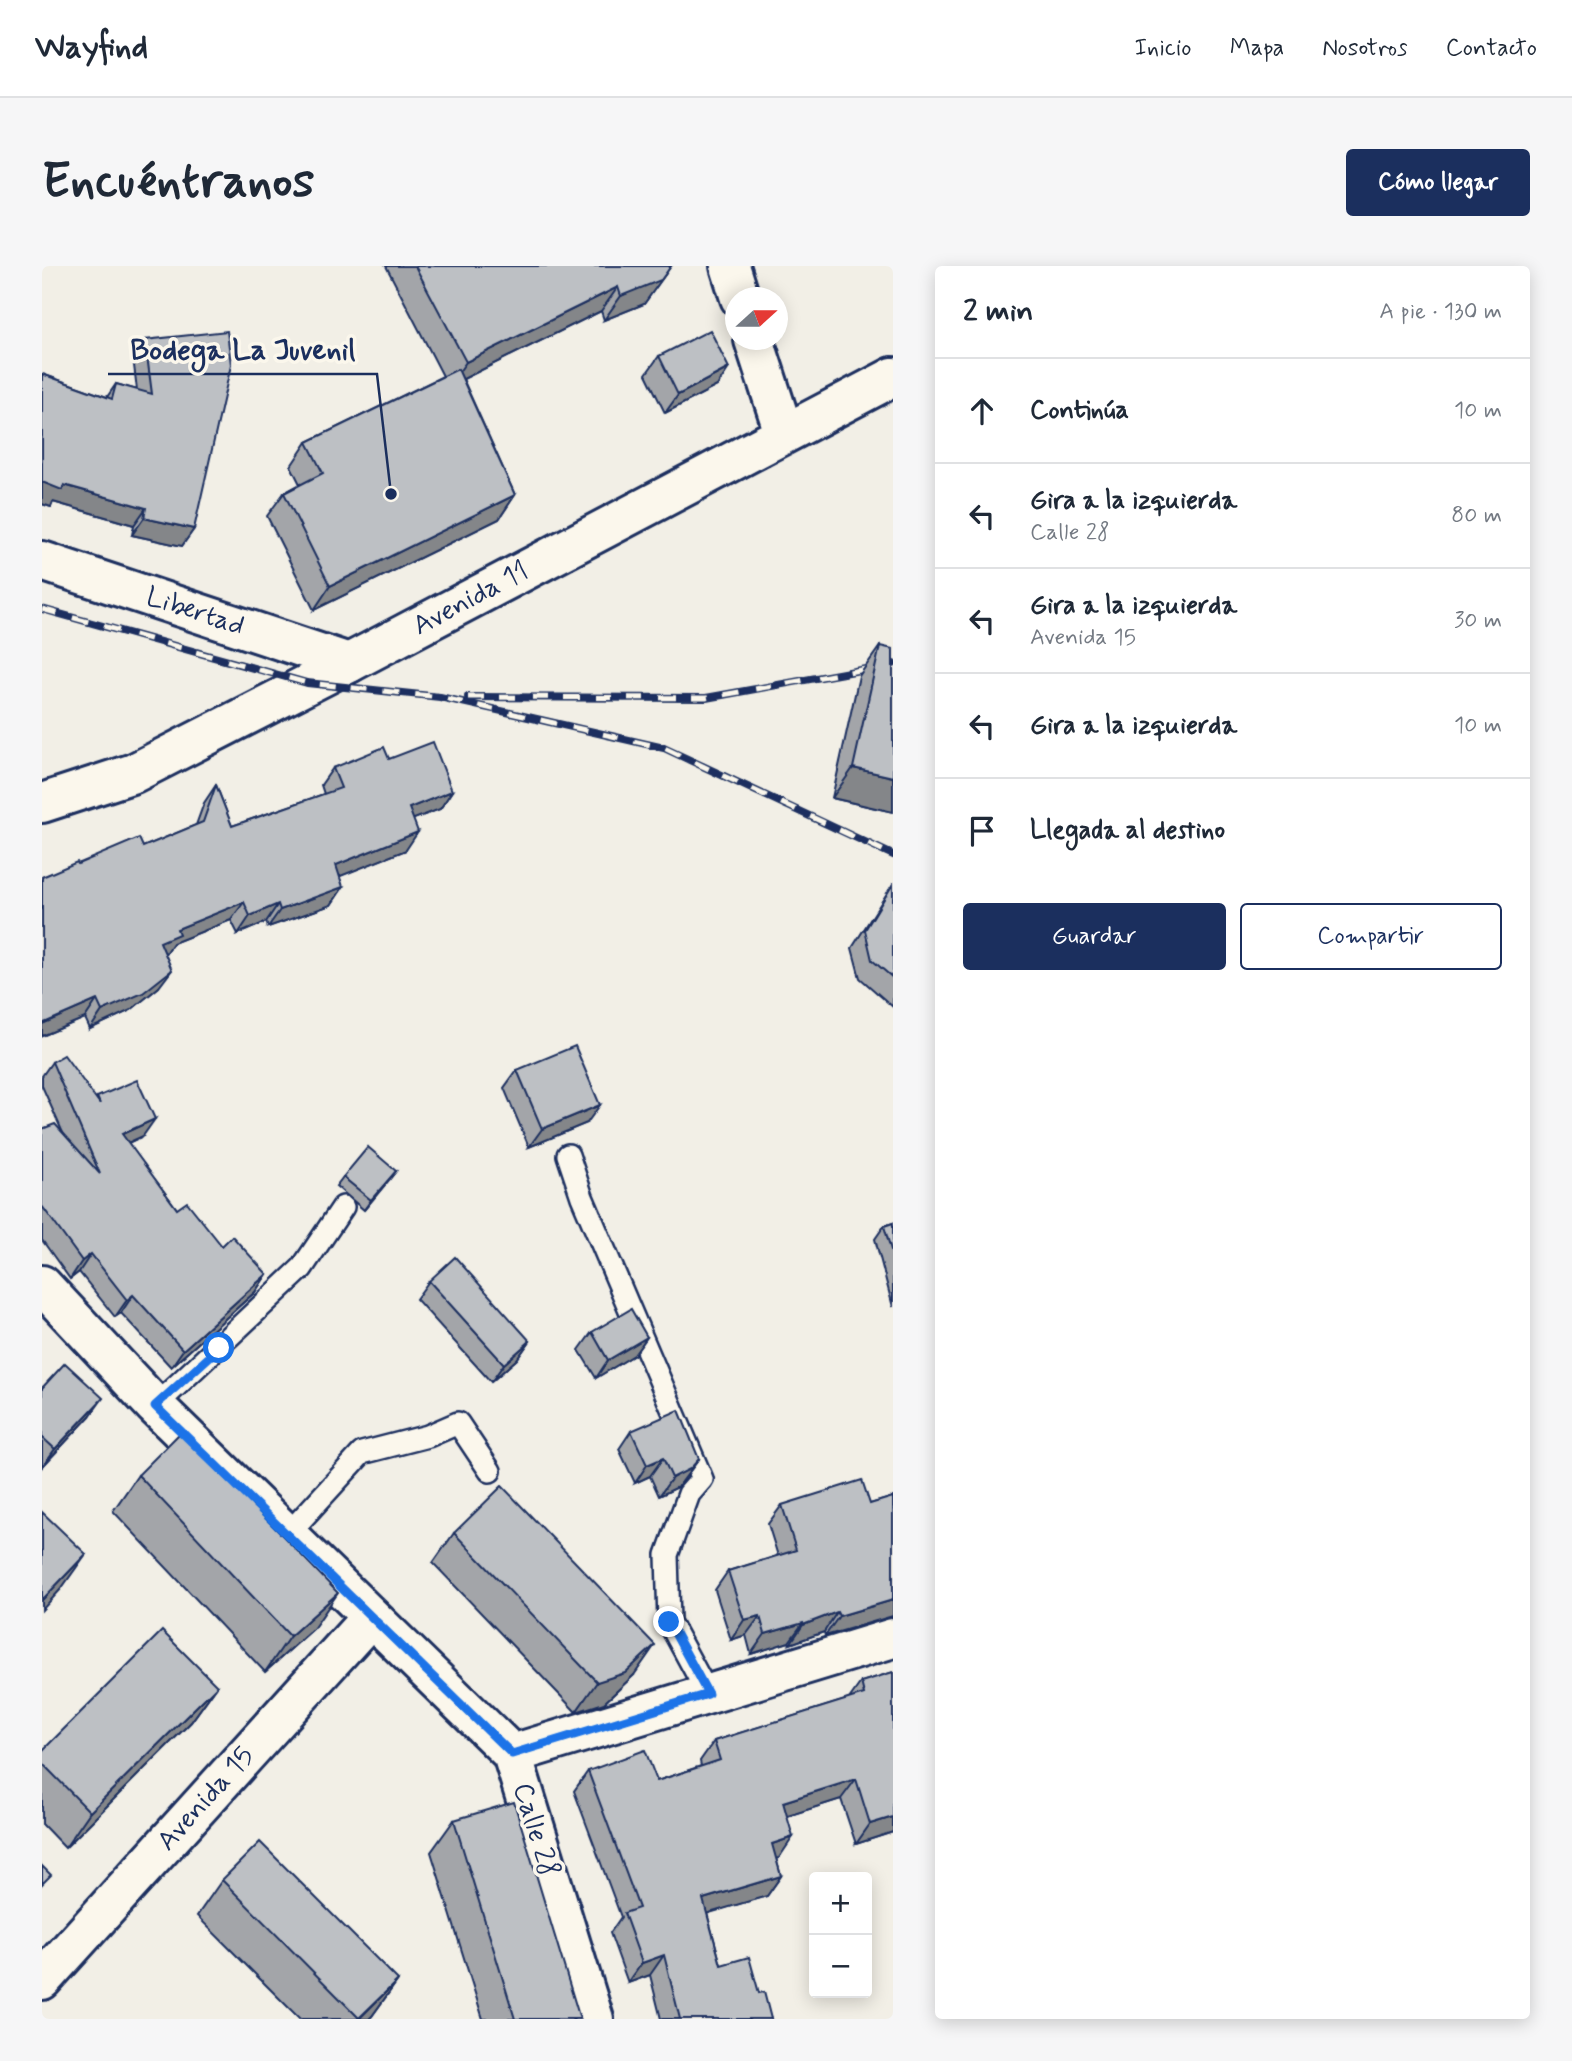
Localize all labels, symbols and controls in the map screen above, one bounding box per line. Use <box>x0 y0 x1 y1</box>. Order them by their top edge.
text: Wayfind <box>35 26 148 70</box>
text: Inicio <box>1134 33 1192 64</box>
text: Mapa <box>1230 33 1284 64</box>
text: Nosotros <box>1322 33 1408 64</box>
text: Contacto <box>1446 33 1537 64</box>
button: Cómo llegar <box>1346 149 1530 216</box>
text: Encuéntranos <box>42 150 314 215</box>
north arrow <box>725 287 788 350</box>
text: 2 min <box>963 292 1033 331</box>
text: A pie · 130 m <box>1379 297 1502 327</box>
callout: Bodega La Juvenil <box>108 323 377 374</box>
text: Bodega La Juvenil <box>130 331 356 373</box>
icon: ahead <box>963 392 1001 430</box>
text: Continúa <box>1030 394 1129 428</box>
text: 10 m <box>1454 396 1502 426</box>
text: Gira a la izquierda <box>1030 484 1237 518</box>
icon: left <box>963 497 1001 535</box>
text: 80 m <box>1451 501 1502 531</box>
text: Calle 28 <box>1030 518 1110 548</box>
street label: Avenida 11 <box>407 553 535 645</box>
street label: Libertad <box>141 579 249 645</box>
text: Gira a la izquierda <box>1030 589 1237 623</box>
icon: left <box>963 602 1001 640</box>
text: 30 m <box>1454 606 1502 636</box>
text: Avenida 15 <box>1030 623 1136 653</box>
icon: left <box>963 707 1001 745</box>
text: Gira a la izquierda <box>1030 709 1237 743</box>
text: 10 m <box>1454 711 1502 741</box>
icon: arrive <box>963 812 1001 850</box>
text: Llegada al destino <box>1030 814 1225 848</box>
button: Guardar <box>963 903 1226 970</box>
button: Compartir <box>1240 903 1502 970</box>
route start <box>203 1332 234 1363</box>
route end <box>653 1606 684 1637</box>
street label: Avenida 15 <box>149 1739 263 1859</box>
street label: Calle 28 <box>503 1778 567 1882</box>
map controls <box>809 1872 872 1998</box>
button: + <box>809 1872 872 1935</box>
button: − <box>809 1935 872 1998</box>

